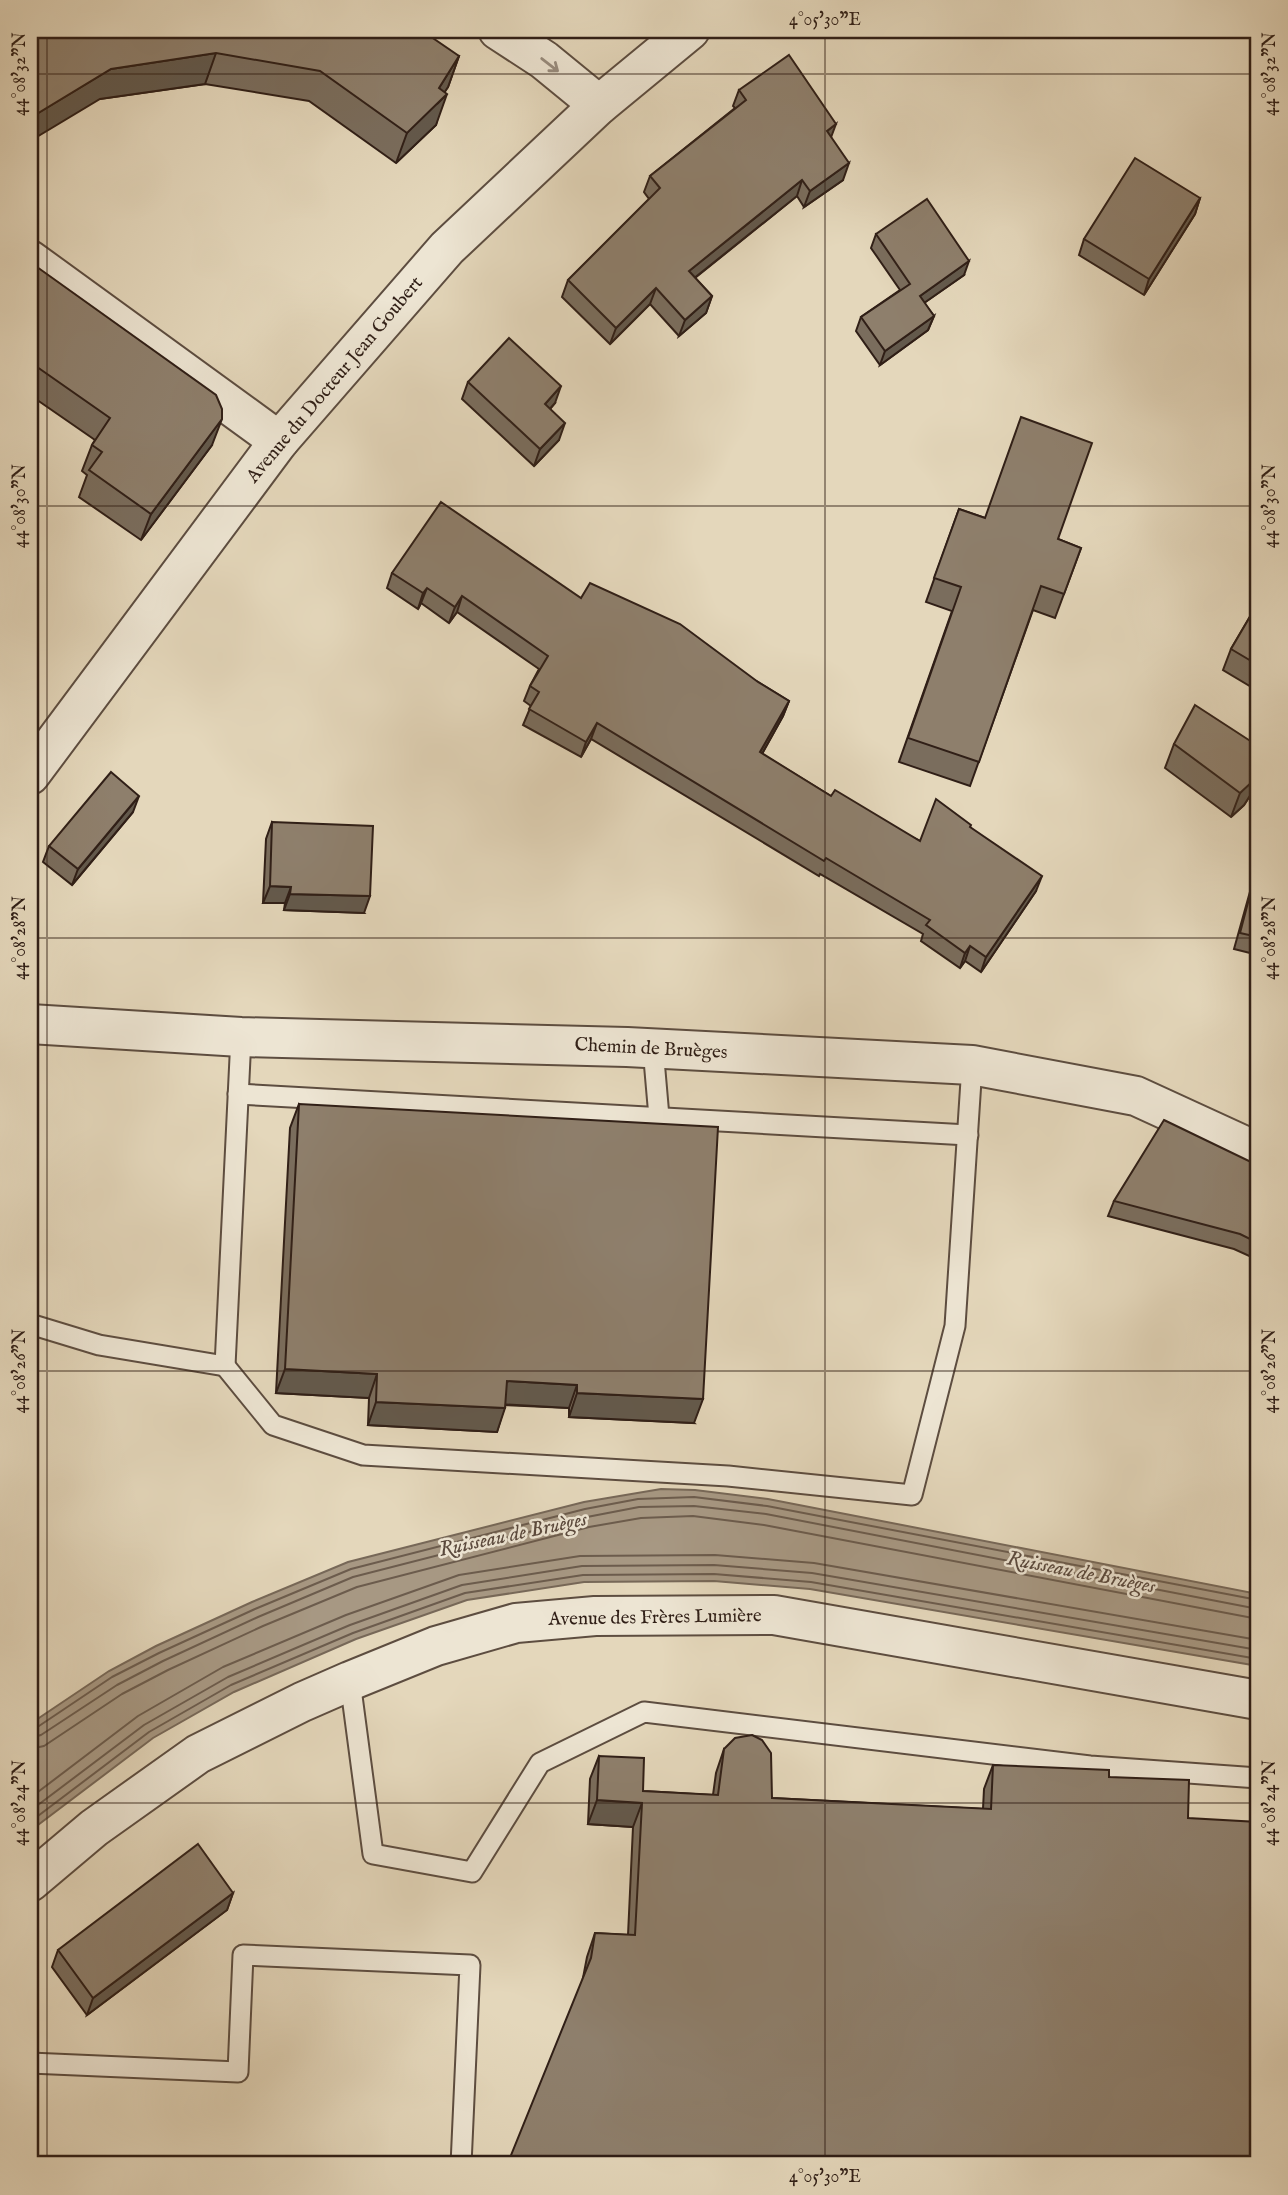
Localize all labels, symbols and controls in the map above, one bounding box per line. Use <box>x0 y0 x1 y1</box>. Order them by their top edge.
text: 4°05'30"E <box>789 9 861 32</box>
text: 44°08'32"N <box>9 32 32 116</box>
text: 44°08'32"N <box>1259 32 1282 116</box>
one-way arrow <box>540 58 559 73</box>
street label: Avenue du Docteur Jean Goubert <box>241 271 429 489</box>
text: 44°08'30"N <box>9 463 32 548</box>
text: 44°08'30"N <box>1259 463 1282 548</box>
text: 44°08'28"N <box>9 895 32 980</box>
text: 44°08'28"N <box>1259 895 1282 980</box>
street label: Chemin de Bruèges <box>574 1033 728 1065</box>
text: 44°08'26"N <box>9 1328 32 1413</box>
text: 44°08'26"N <box>1259 1328 1282 1413</box>
water label: Ruisseau de Bruèges <box>437 1506 590 1564</box>
water label: Ruisseau de Bruèges <box>1004 1545 1159 1601</box>
street label: Avenue des Frères Lumière <box>547 1604 762 1632</box>
text: 44°08'24"N <box>9 1760 32 1846</box>
text: 44°08'24"N <box>1259 1760 1282 1846</box>
text: 4°05'30"E <box>789 2166 861 2189</box>

